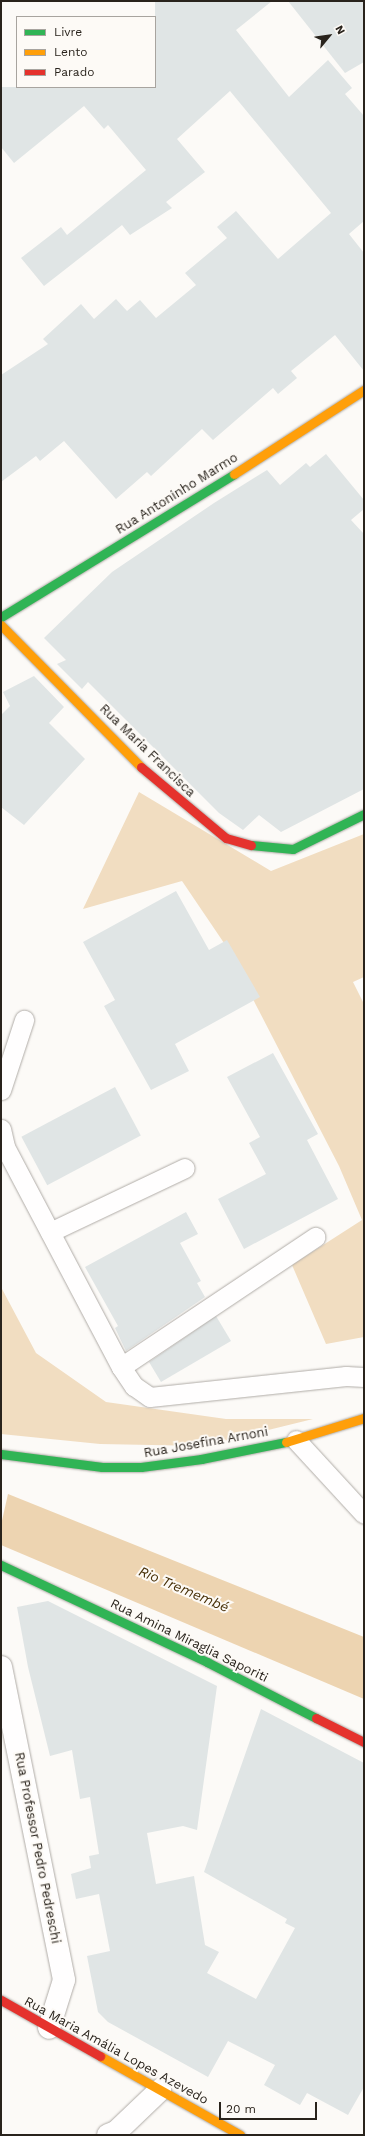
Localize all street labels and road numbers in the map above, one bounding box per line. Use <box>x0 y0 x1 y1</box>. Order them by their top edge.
street label: Rua Antoninho Marmo <box>113 450 241 538</box>
street label: Rua Maria Francisca <box>96 701 198 801</box>
street label: Rua Josefina Arnoni <box>142 1424 270 1462</box>
street label: Rua Amina Miraglia Saporiti <box>107 1596 271 1686</box>
street label: Rua Professor Pedro Pedreschi <box>11 1751 63 1945</box>
street label: Rua Maria Amália Lopes Azevedo <box>20 1993 212 2109</box>

